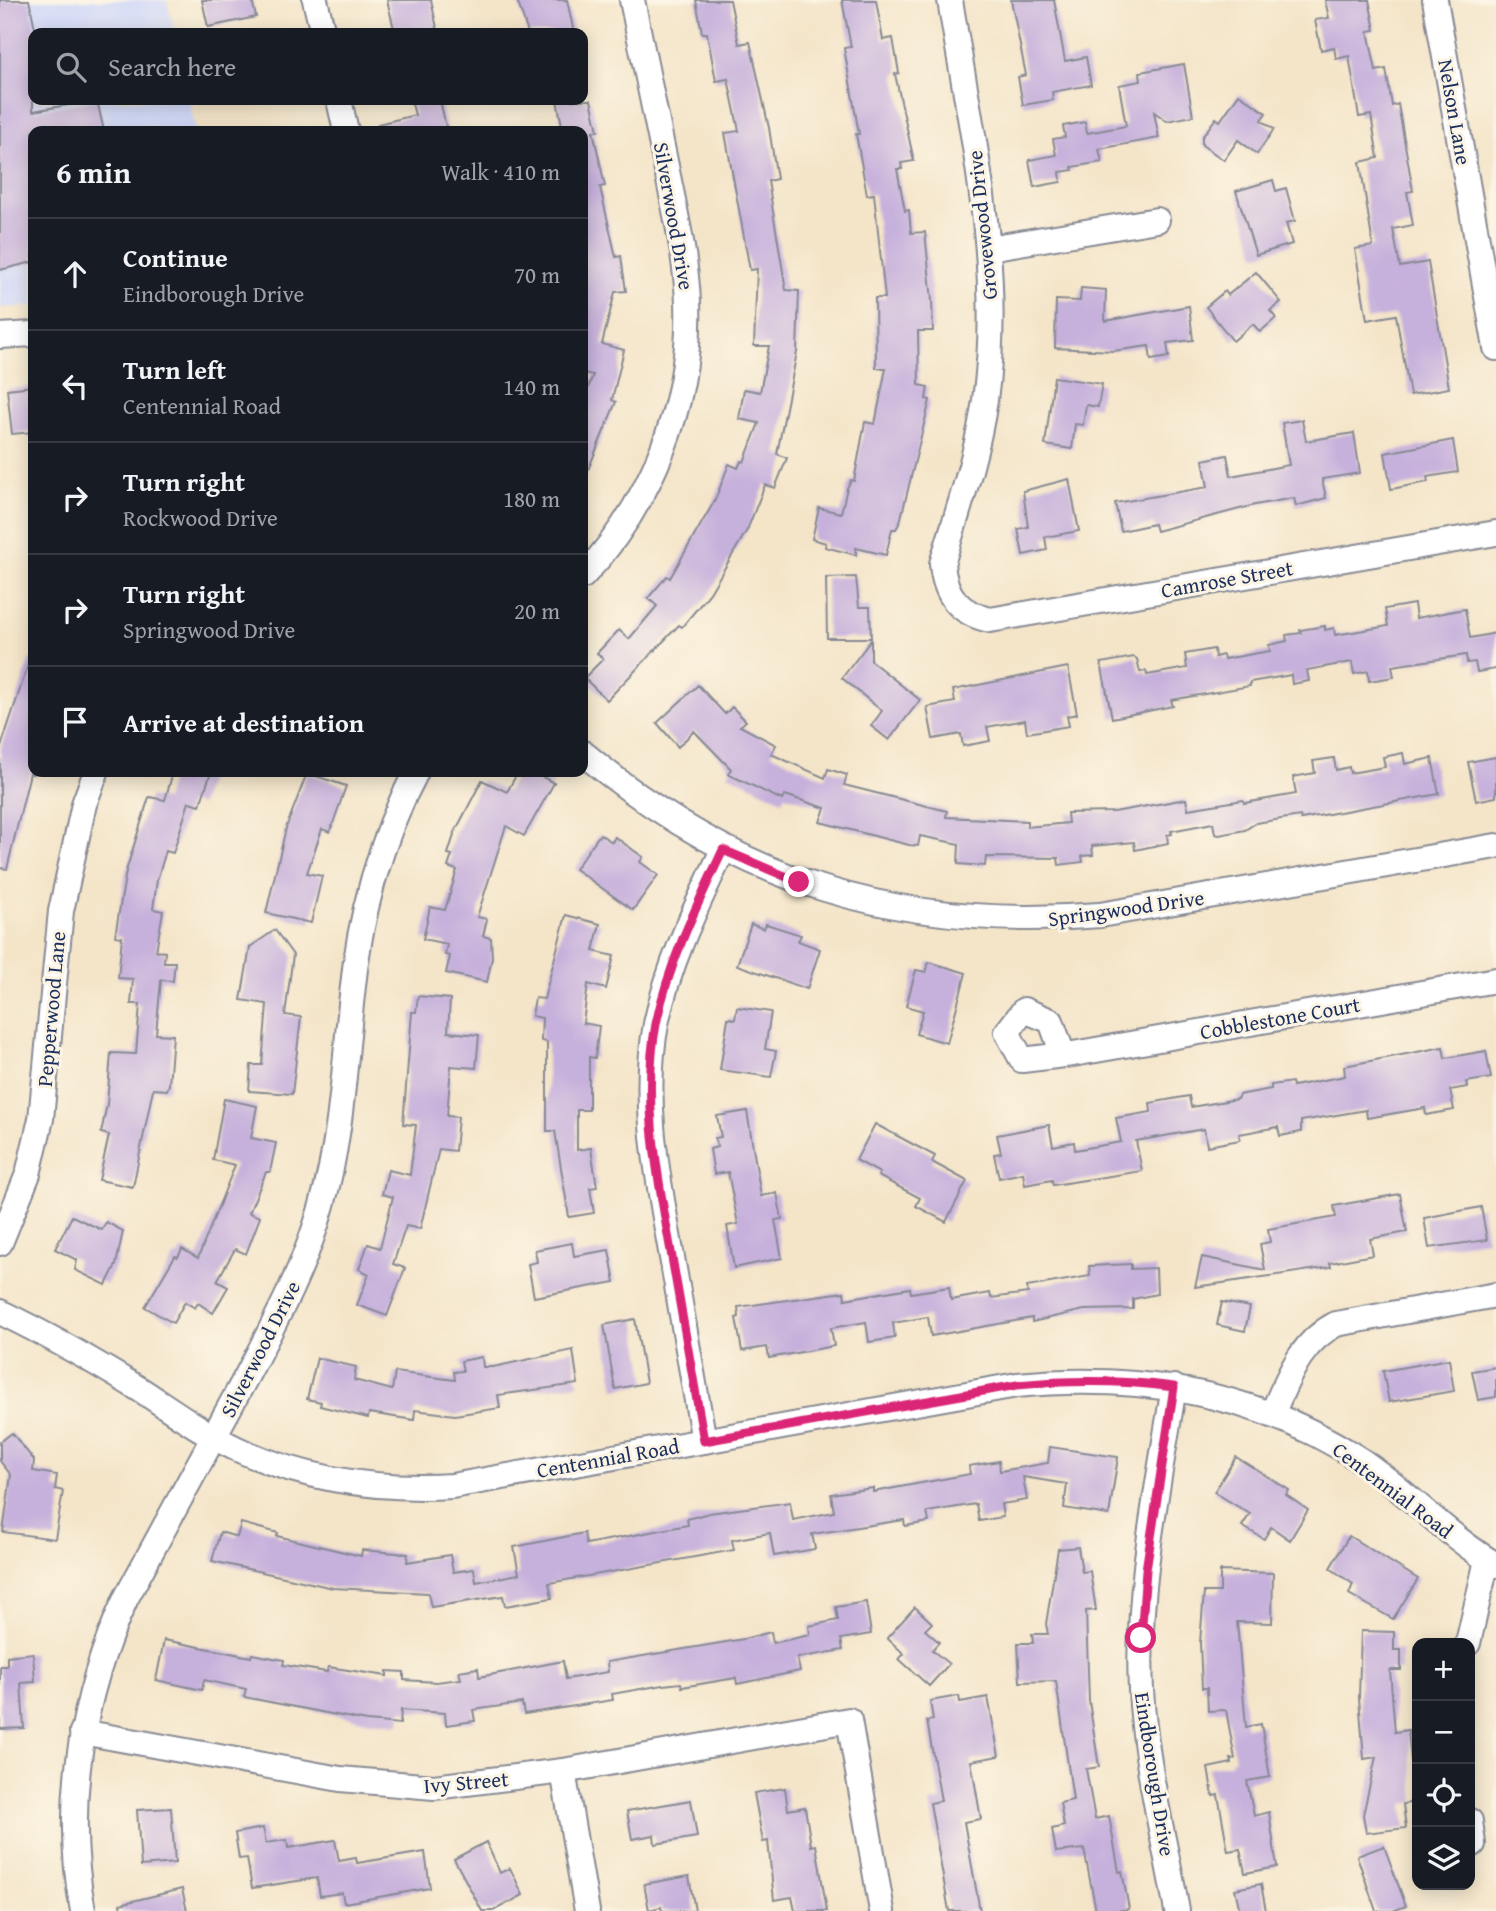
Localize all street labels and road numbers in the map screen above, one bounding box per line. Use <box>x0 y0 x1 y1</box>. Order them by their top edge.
street label: Nelson Lane <box>1430 57 1480 167</box>
street label: Silverwood Drive <box>646 140 702 292</box>
street label: Grovewood Drive <box>959 149 1005 301</box>
street label: Camrose Street <box>1159 552 1296 606</box>
street label: Springwood Drive <box>1046 882 1206 934</box>
street label: Pepperwood Lane <box>29 930 73 1088</box>
street label: Cobblestone Court <box>1198 989 1363 1047</box>
street label: Silverwood Drive <box>212 1275 308 1423</box>
street label: Centennial Road <box>534 1430 682 1486</box>
street label: Centennial Road <box>1326 1434 1461 1546</box>
street label: Eindborough Drive <box>1127 1690 1183 1858</box>
street label: Ivy Street <box>422 1763 510 1801</box>

